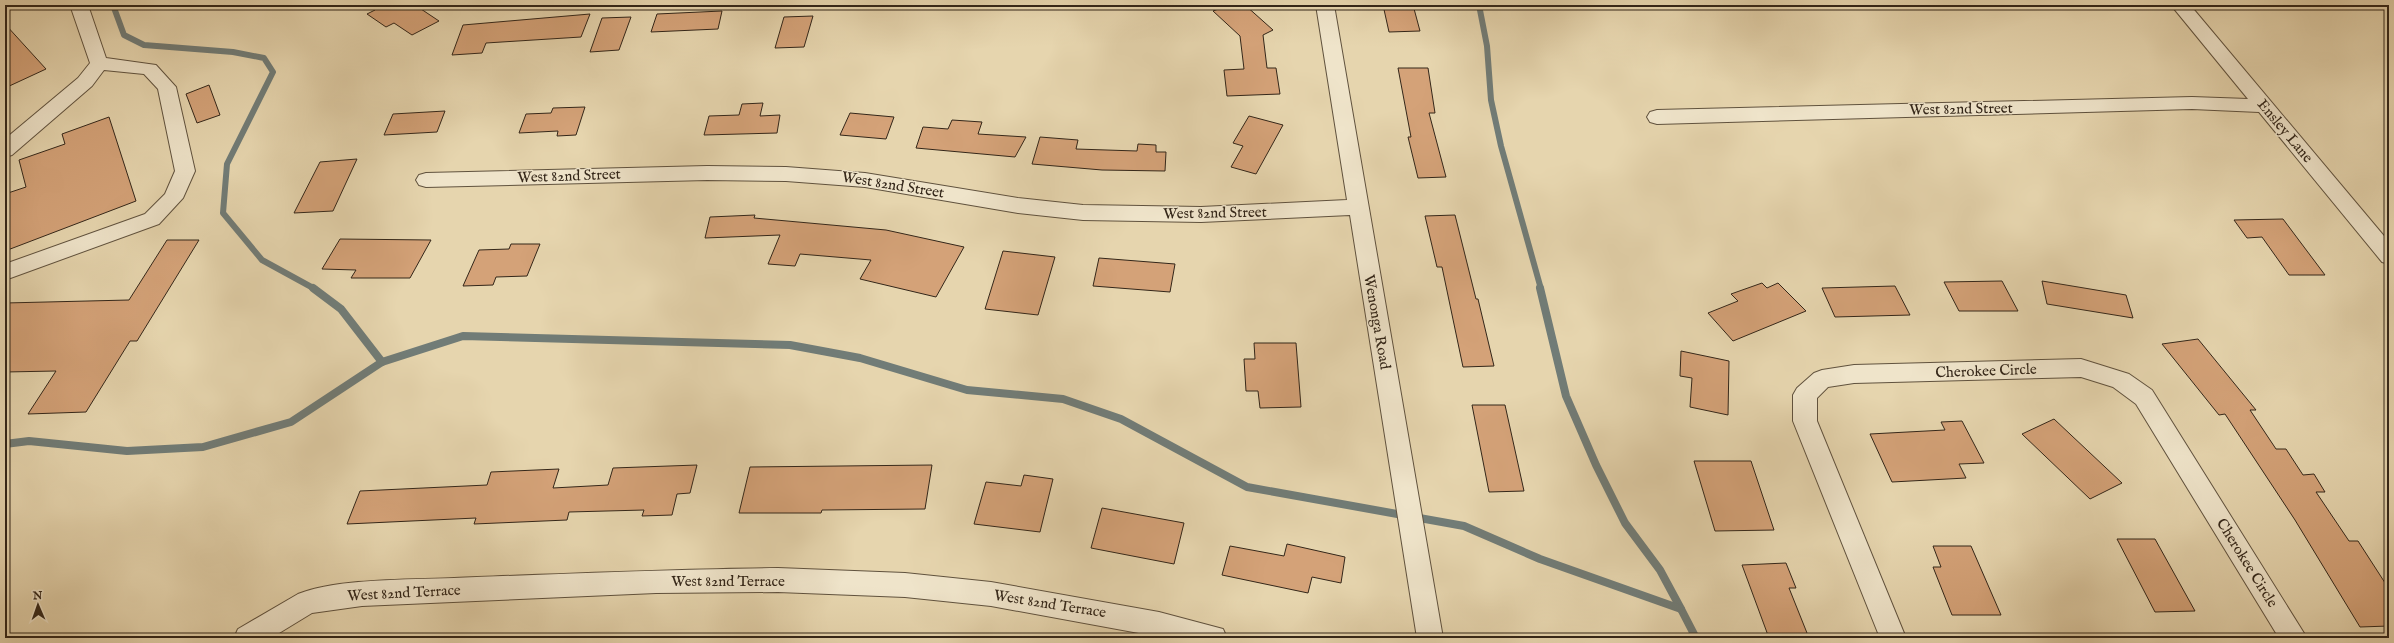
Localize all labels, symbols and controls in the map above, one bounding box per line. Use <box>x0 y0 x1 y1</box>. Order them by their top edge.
street label: Ensley Lane <box>2253 95 2317 167</box>
street label: West 82nd Street <box>1909 99 2013 119</box>
street label: West 82nd Street <box>517 165 621 187</box>
street label: West 82nd Street <box>840 168 946 202</box>
street label: West 82nd Street <box>1163 203 1267 223</box>
street label: Wenonga Road <box>1359 273 1395 372</box>
street label: Cherokee Circle <box>1935 360 2037 382</box>
street label: Cherokee Circle <box>2212 515 2282 611</box>
street label: West 82nd Terrace <box>671 572 785 591</box>
street label: West 82nd Terrace <box>347 581 461 605</box>
north arrow <box>18 585 58 625</box>
street label: West 82nd Terrace <box>992 586 1108 622</box>
text: N <box>32 589 43 603</box>

